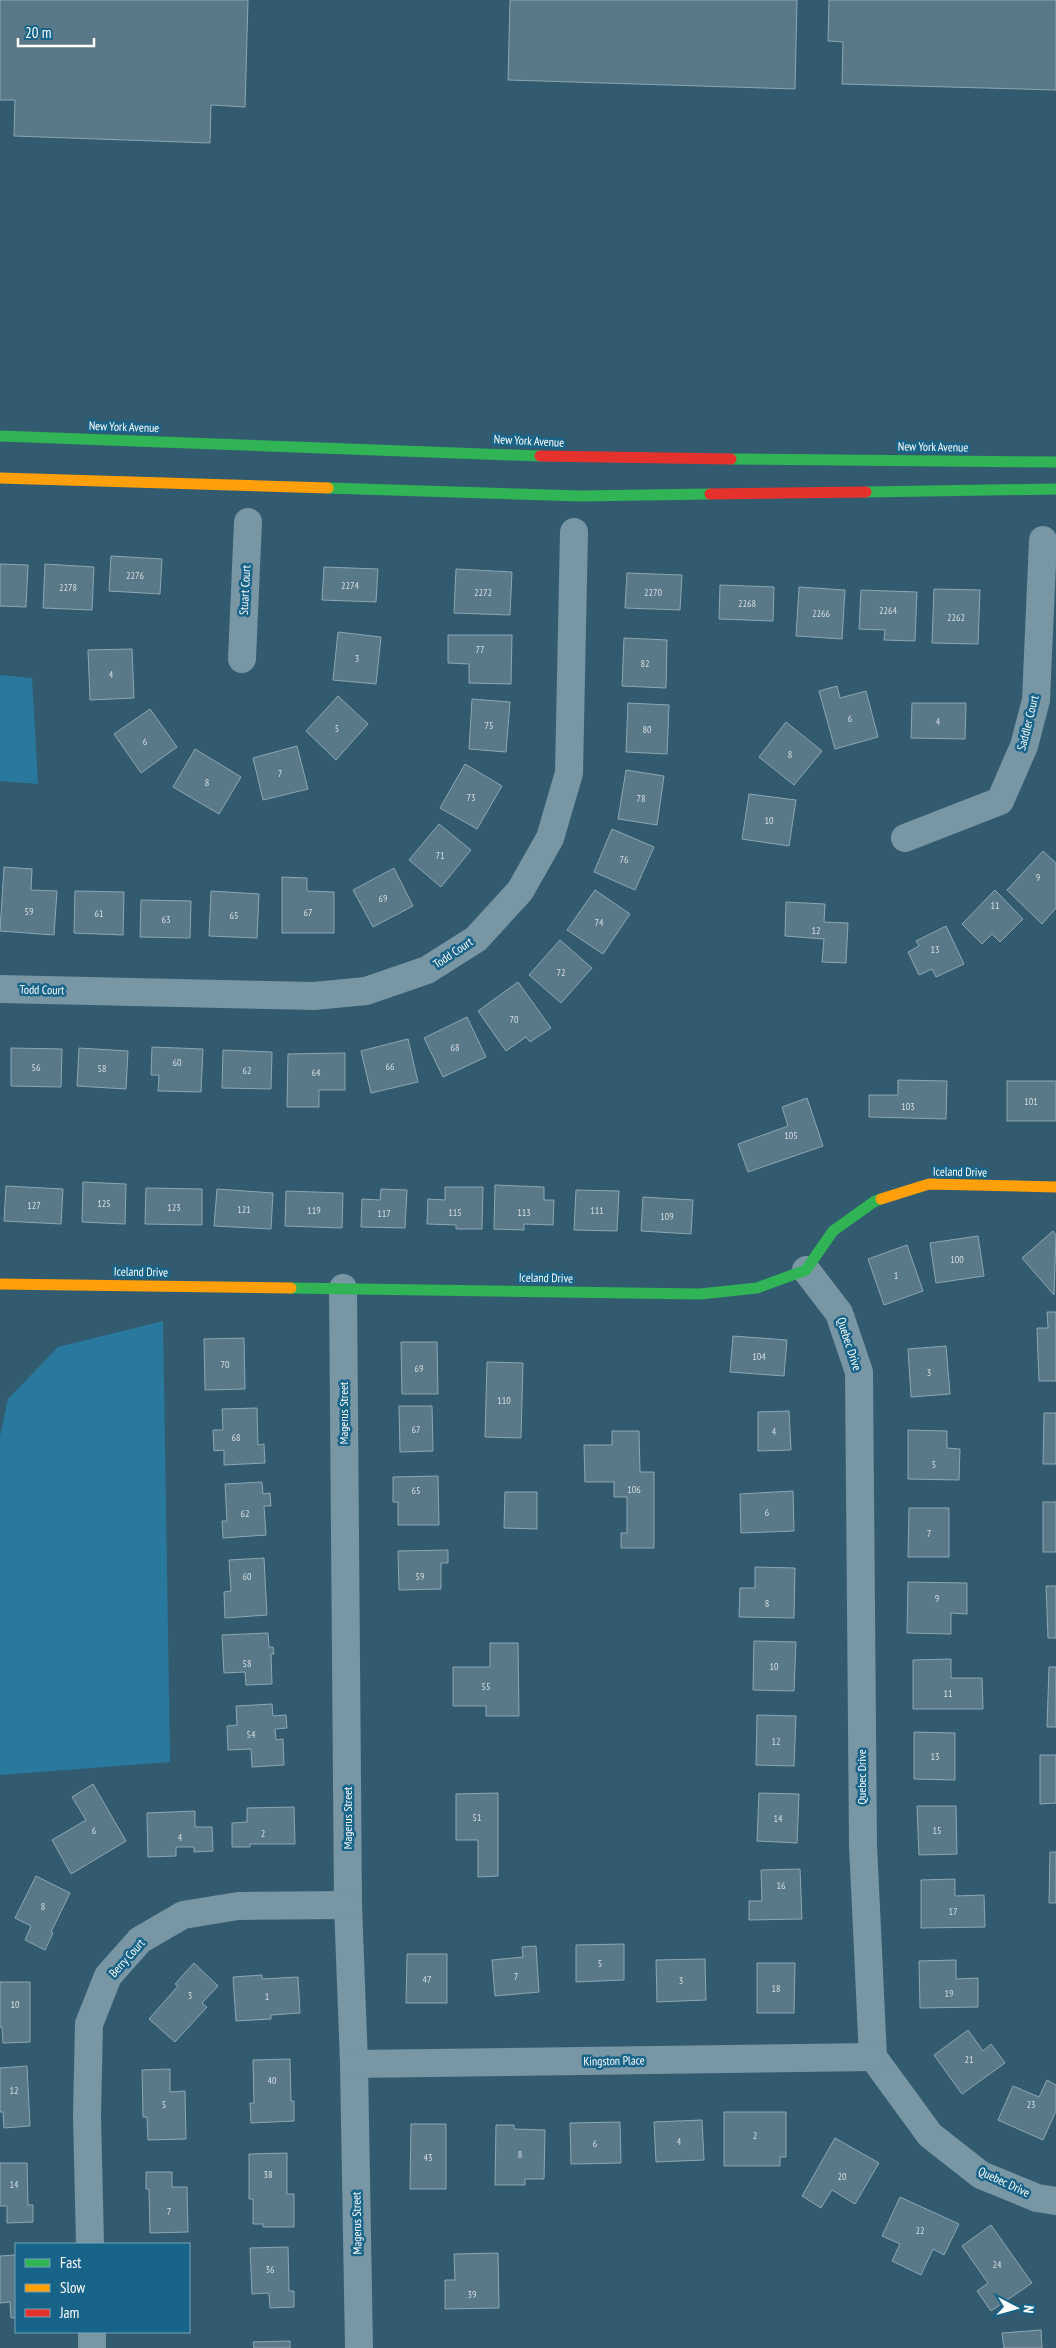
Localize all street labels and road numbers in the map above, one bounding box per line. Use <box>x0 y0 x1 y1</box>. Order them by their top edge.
street label: New York Avenue <box>89 418 160 435</box>
street label: New York Avenue <box>493 431 565 450</box>
street label: New York Avenue <box>898 438 968 455</box>
street label: Stuart Court <box>236 564 253 615</box>
street label: Saddler Court <box>1013 693 1042 752</box>
street label: Todd Court <box>430 933 476 971</box>
street label: Todd Court <box>20 982 65 997</box>
street label: Iceland Drive <box>933 1164 987 1179</box>
street label: Iceland Drive <box>114 1264 168 1279</box>
street label: Iceland Drive <box>519 1270 573 1285</box>
street label: Quebec Drive <box>834 1315 865 1372</box>
street label: Magerus Street <box>336 1381 351 1444</box>
street label: Quebec Drive <box>854 1749 869 1805</box>
street label: Magerus Street <box>340 1786 355 1849</box>
street label: Berry Court <box>106 1935 148 1980</box>
street label: Kingston Place <box>583 2052 645 2069</box>
street label: Quebec Drive <box>976 2163 1032 2200</box>
street label: Magerus Street <box>348 2191 365 2254</box>

